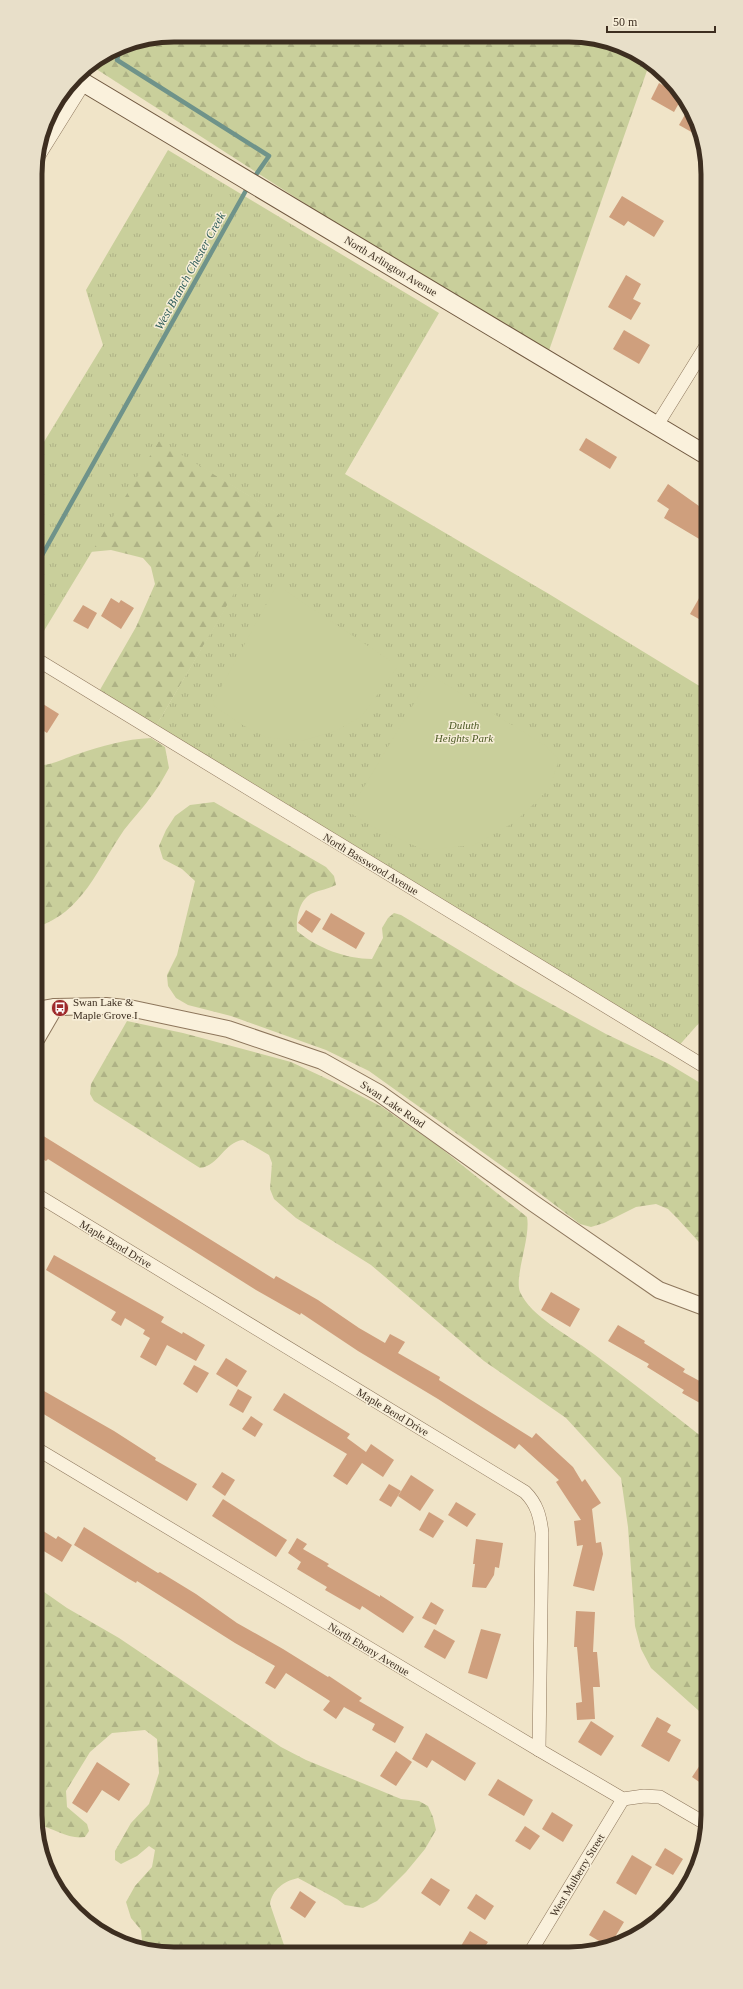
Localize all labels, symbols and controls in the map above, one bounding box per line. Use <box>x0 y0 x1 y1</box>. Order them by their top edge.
scale bar <box>607 8 715 34</box>
text: 50 m <box>613 15 638 29</box>
water label: West Branch Chester Creek <box>152 209 228 332</box>
street label: North Arlington Avenue <box>342 234 440 299</box>
park label: Duluth Heights Park <box>434 719 494 744</box>
street label: North Basswood Avenue <box>321 831 421 897</box>
place label: Swan Lake & Maple Grove I <box>73 996 138 1021</box>
bus stop icon: Swan Lake & Maple Grove I <box>50 998 70 1018</box>
street label: Swan Lake Road <box>358 1078 428 1130</box>
street label: Maple Bend Drive <box>78 1218 154 1270</box>
street label: Maple Bend Drive <box>355 1386 431 1438</box>
street label: North Ebony Avenue <box>326 1620 412 1678</box>
street label: West Mulberry Street <box>548 1831 606 1919</box>

